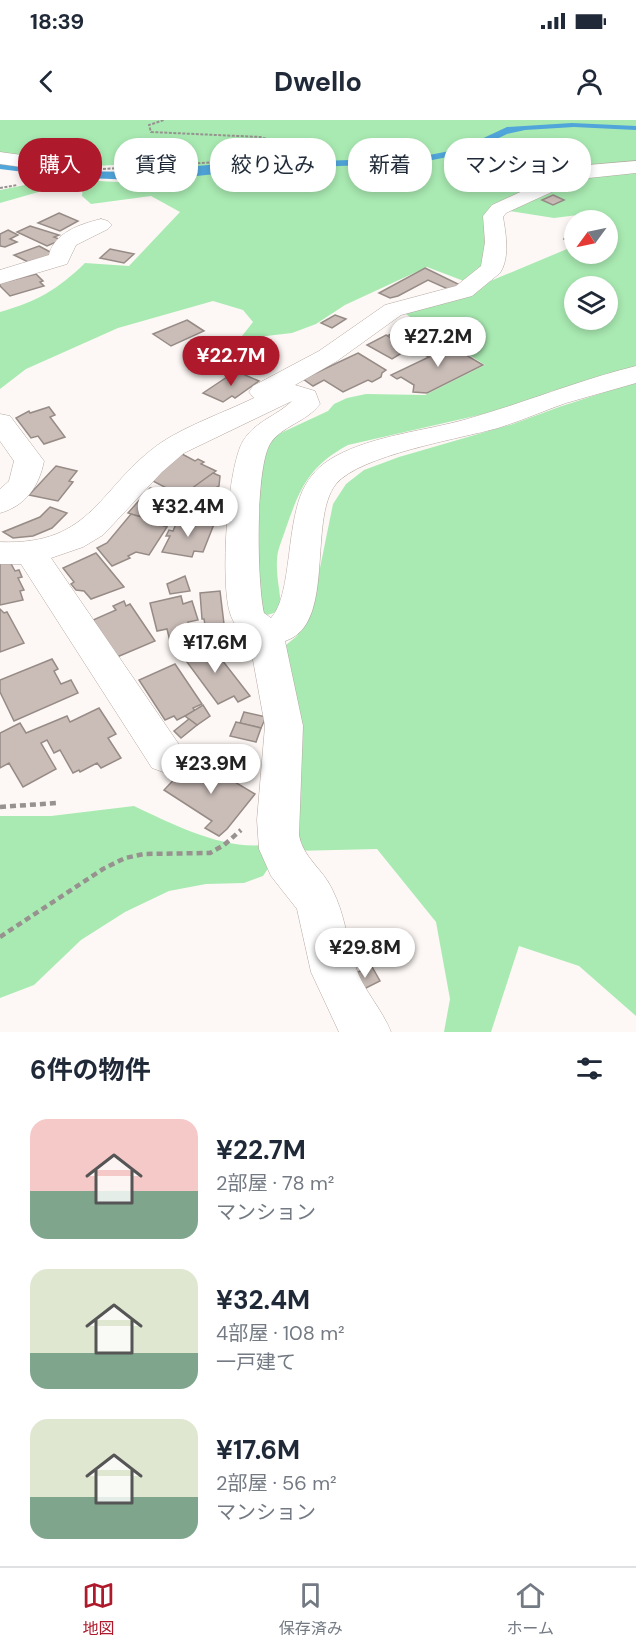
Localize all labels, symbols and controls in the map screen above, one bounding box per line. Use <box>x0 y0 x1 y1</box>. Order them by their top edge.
text: 18:39 <box>30 7 84 36</box>
text: Dwello <box>274 64 362 99</box>
icon: back <box>30 65 63 98</box>
icon: person <box>573 65 606 98</box>
chip: 購入 <box>18 138 102 192</box>
chip: 賃貸 <box>114 138 198 192</box>
chip: 絞り込み <box>210 138 336 192</box>
chip: 新着 <box>348 138 432 192</box>
chip: マンション <box>444 138 591 192</box>
north arrow <box>564 210 618 264</box>
map controls <box>564 210 618 330</box>
button: layers <box>564 276 618 330</box>
pin: ¥27.2M <box>389 317 487 368</box>
text: ¥27.2M <box>404 323 472 349</box>
pin: ¥22.7M <box>182 336 280 387</box>
text: ¥22.7M <box>197 342 265 368</box>
pin: ¥32.4M <box>139 487 237 538</box>
text: ¥32.4M <box>152 493 224 519</box>
pin: ¥17.6M <box>166 623 264 674</box>
text: ¥17.6M <box>183 629 247 655</box>
pin: ¥23.9M <box>162 744 260 795</box>
text: ¥23.9M <box>175 750 247 776</box>
pin: ¥29.8M <box>316 928 414 979</box>
text: ¥29.8M <box>329 934 401 960</box>
icon: filters <box>573 1052 606 1085</box>
text: 6件の物件 <box>30 1053 150 1087</box>
text: ¥22.7M <box>216 1133 306 1167</box>
icon: home <box>78 1143 150 1215</box>
text: 2部屋 · 78 m² <box>216 1170 334 1196</box>
text: マンション <box>216 1199 316 1225</box>
text: ¥32.4M <box>216 1283 310 1317</box>
icon: home <box>78 1293 150 1365</box>
text: 4部屋 · 108 m² <box>216 1320 345 1346</box>
text: 一戸建て <box>216 1349 296 1375</box>
text: ¥17.6M <box>216 1433 300 1467</box>
icon: home <box>78 1443 150 1515</box>
text: 2部屋 · 56 m² <box>216 1470 337 1496</box>
text: マンション <box>216 1499 316 1525</box>
tab: 地図 <box>82 1579 115 1639</box>
tab: 保存済み <box>279 1579 343 1639</box>
tab: ホーム <box>507 1579 554 1639</box>

